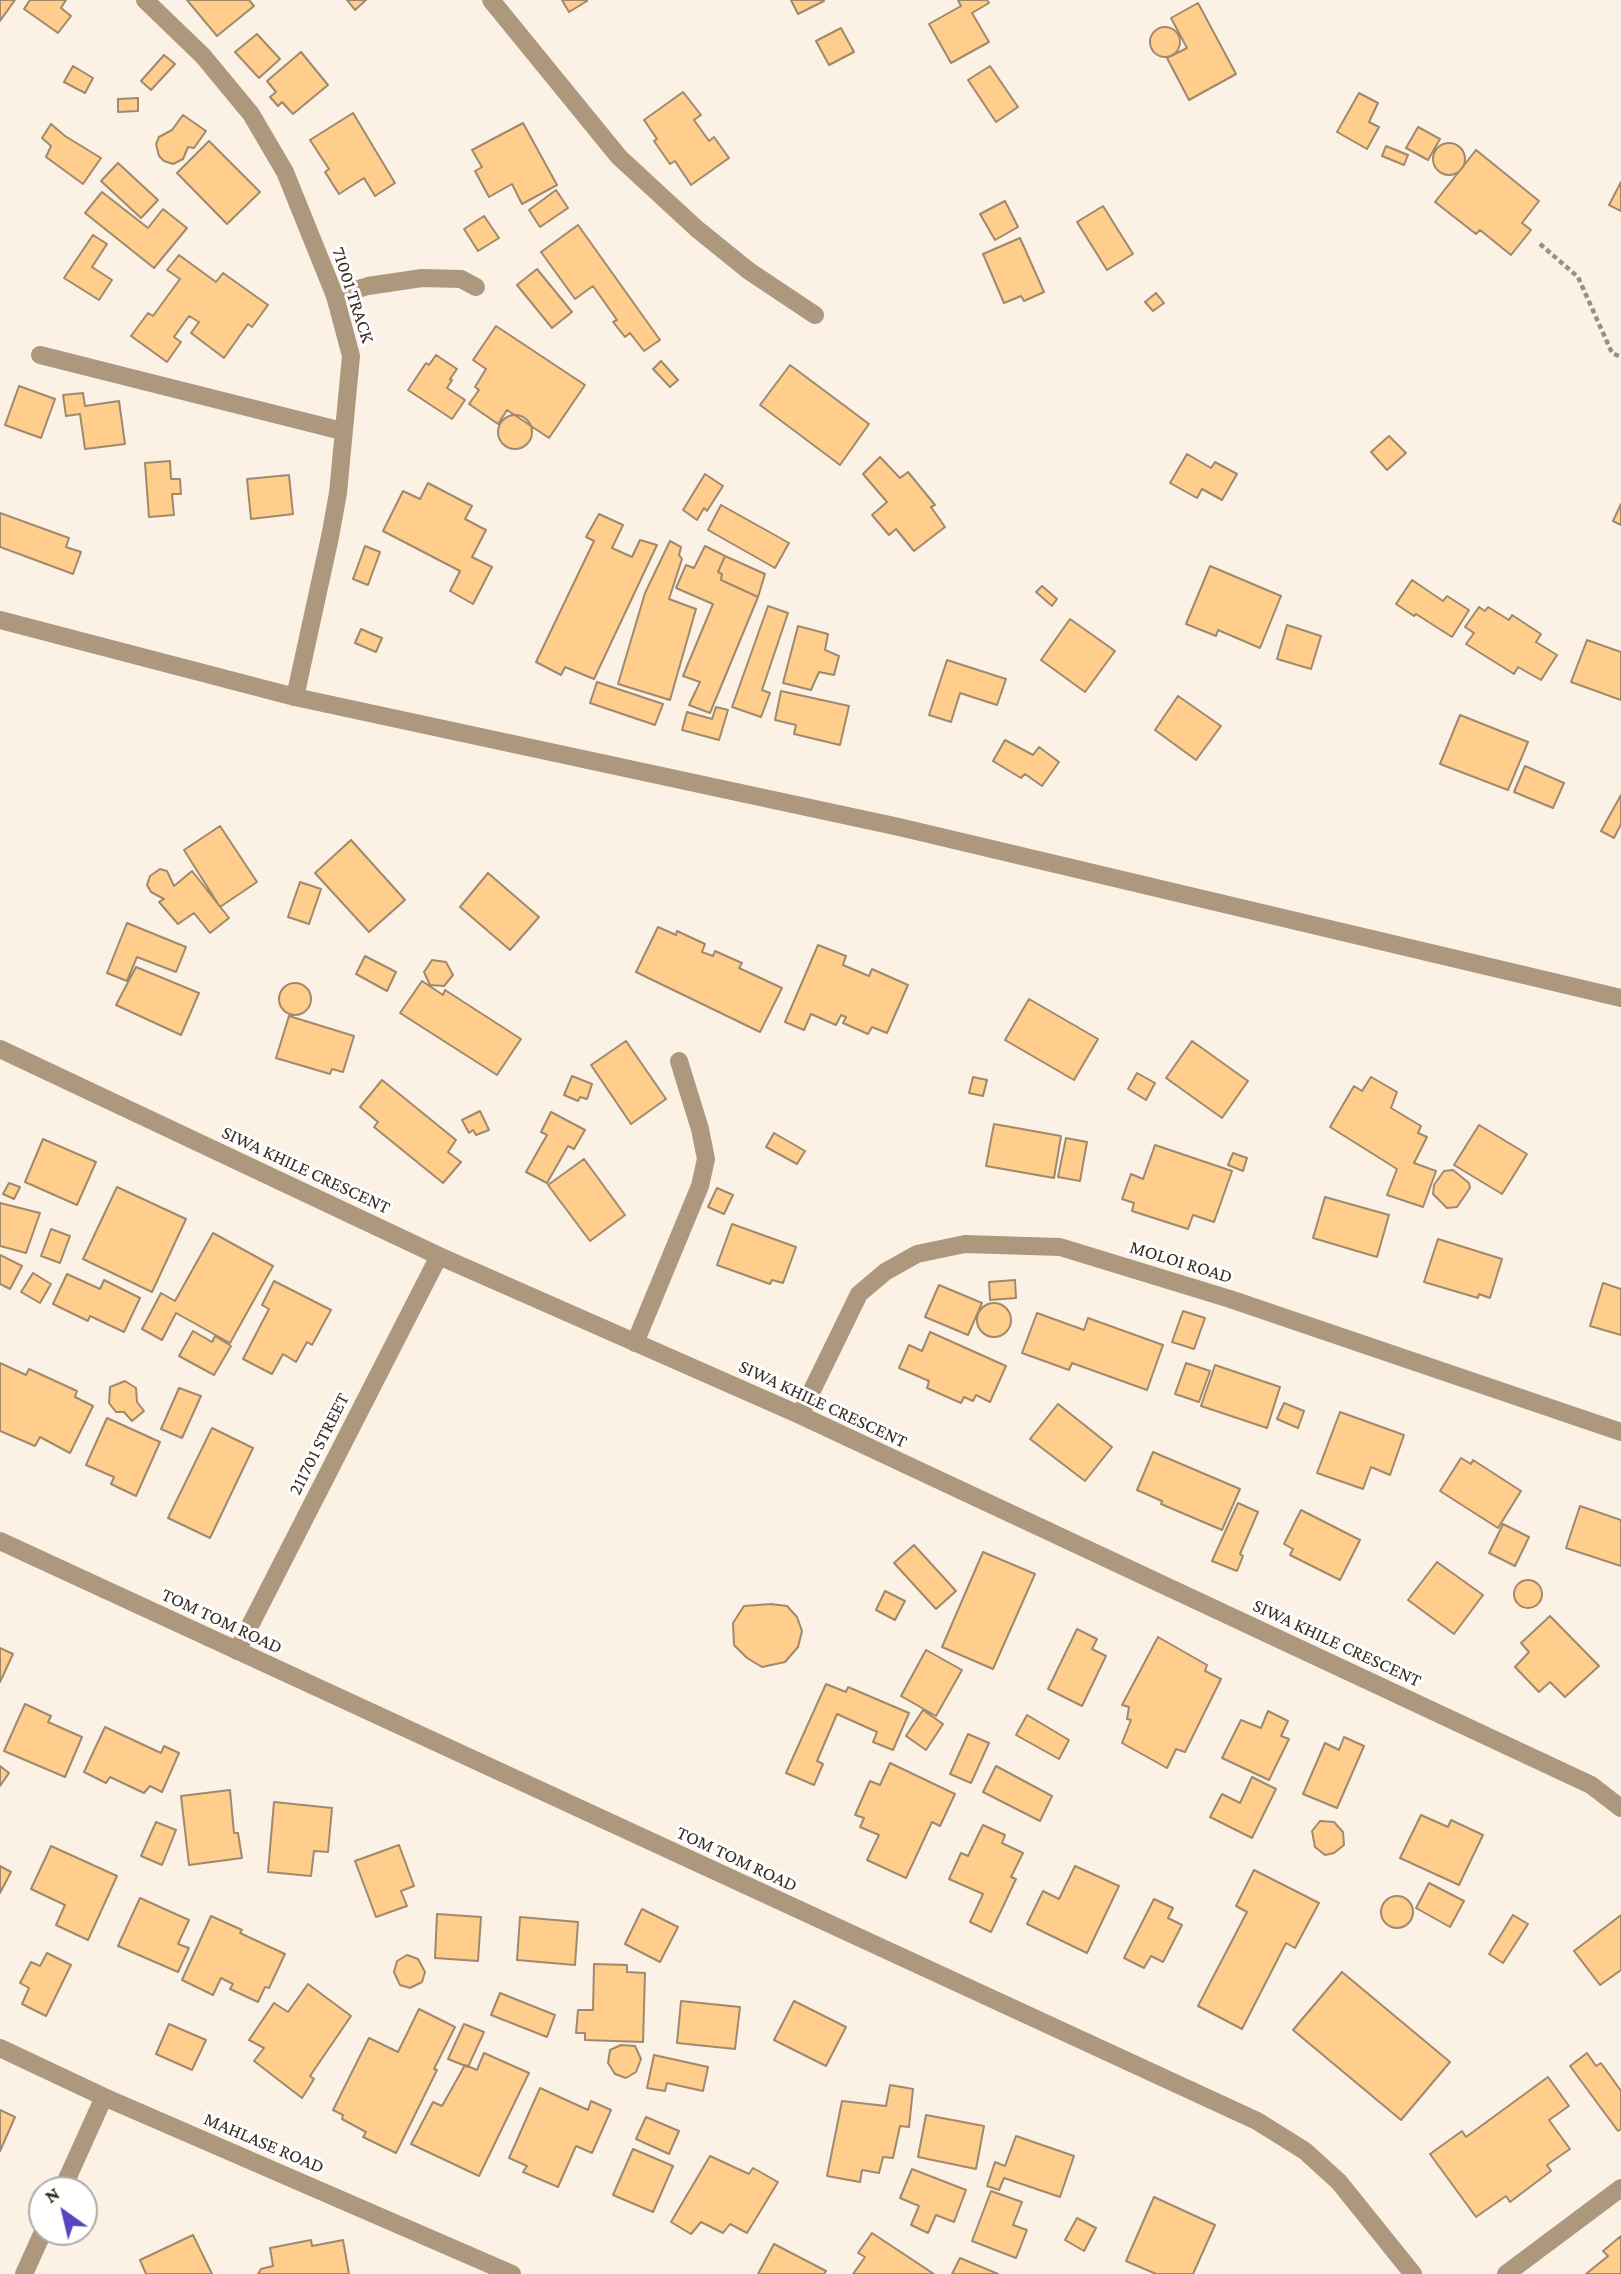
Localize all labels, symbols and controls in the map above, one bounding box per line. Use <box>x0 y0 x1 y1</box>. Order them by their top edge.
street label: 71001 TRACK <box>327 244 379 346</box>
street label: SIWA KHILE CRESCENT <box>218 1121 394 1219</box>
street label: MOLOI ROAD <box>1127 1236 1235 1288</box>
street label: SIWA KHILE CRESCENT <box>735 1355 911 1453</box>
street label: 211701 STREET <box>284 1389 354 1499</box>
street label: TOM TOM ROAD <box>158 1583 286 1659</box>
street label: SIWA KHILE CRESCENT <box>1249 1594 1425 1692</box>
street label: TOM TOM ROAD <box>673 1821 801 1897</box>
street label: MAHLASE ROAD <box>200 2107 328 2179</box>
north arrow <box>28 2176 98 2246</box>
text: N <box>41 2183 63 2207</box>

